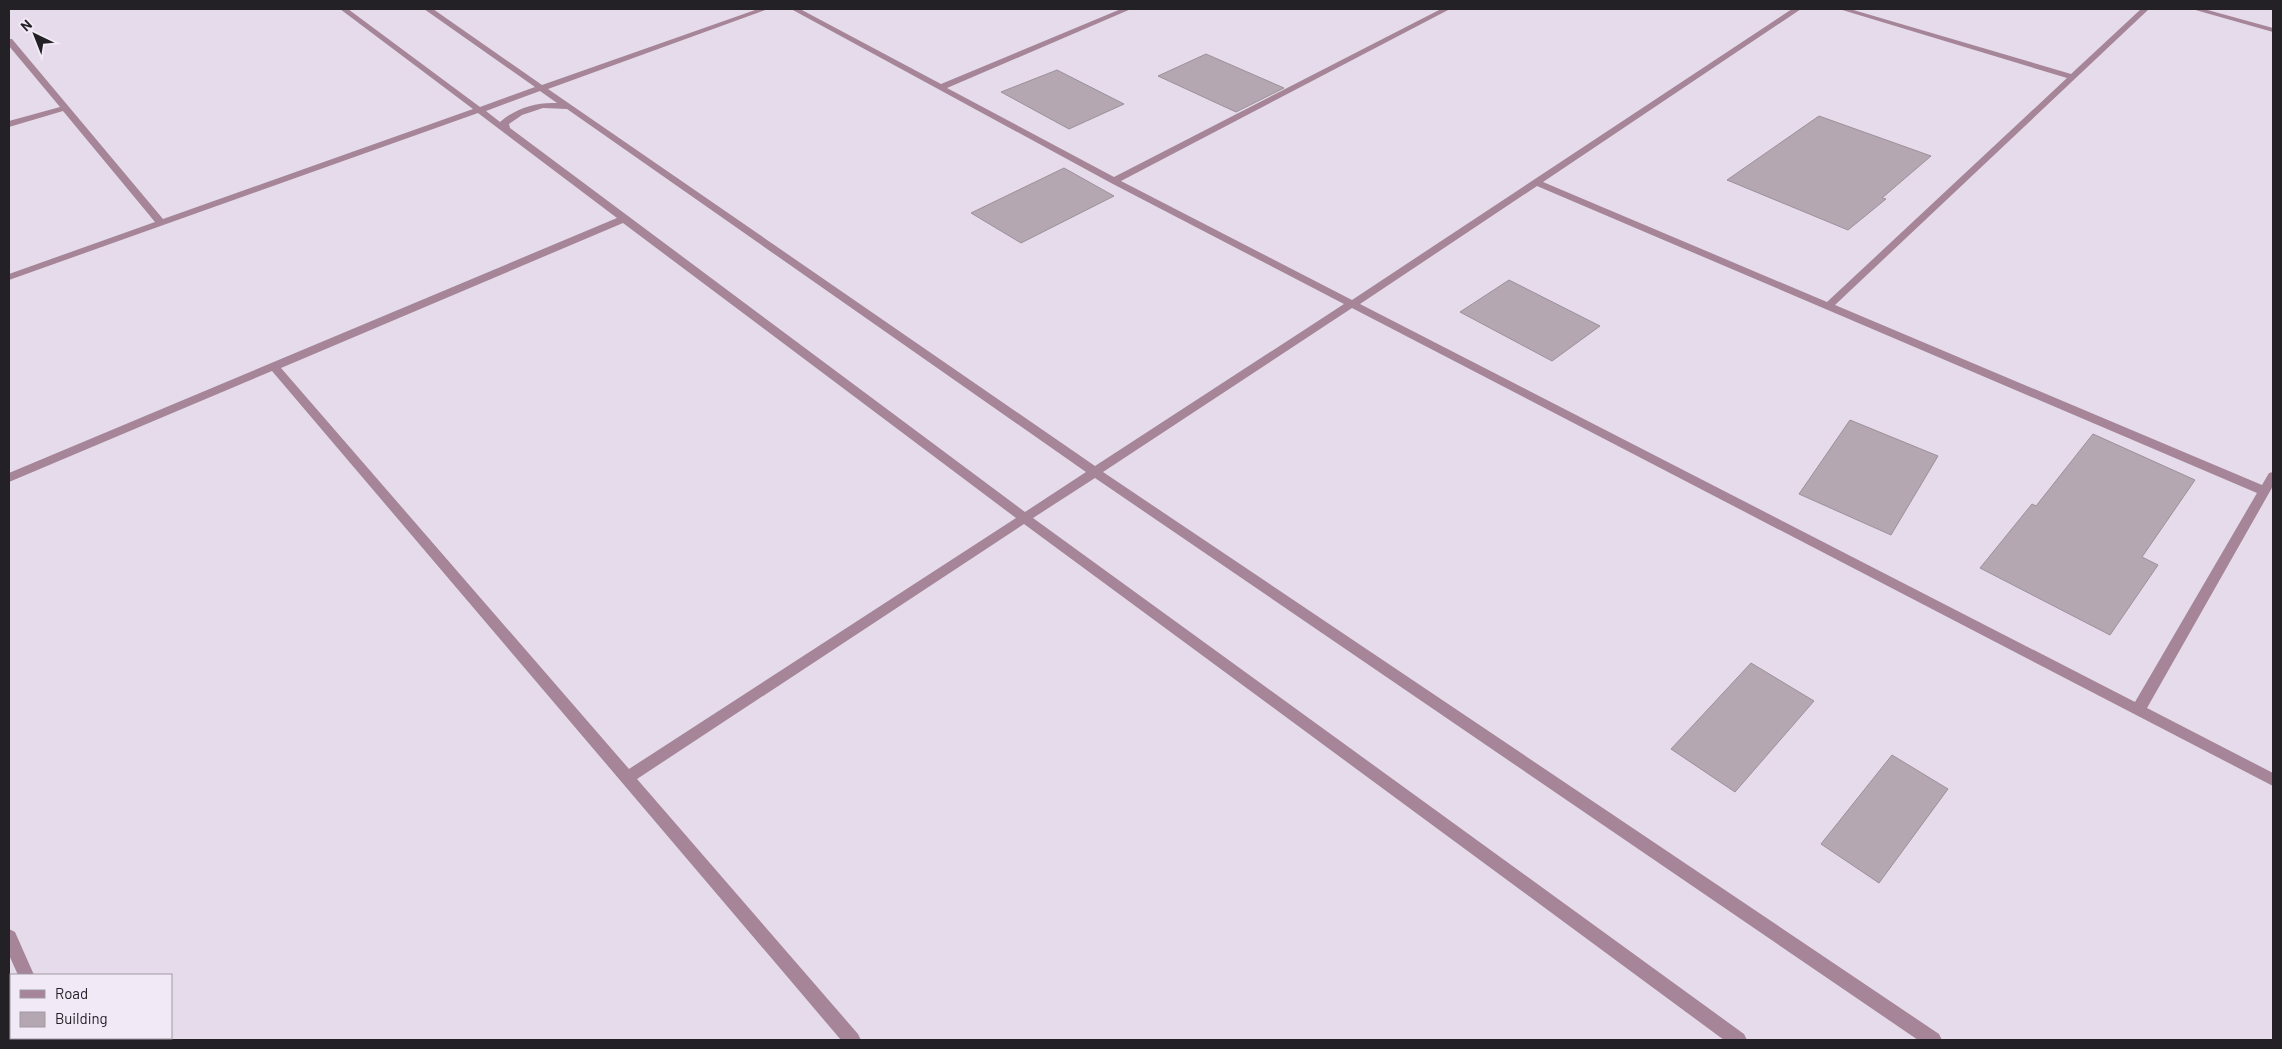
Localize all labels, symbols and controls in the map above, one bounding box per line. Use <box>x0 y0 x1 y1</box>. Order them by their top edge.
north arrow <box>10 10 60 60</box>
text: N <box>17 16 35 35</box>
legend <box>10 974 172 1039</box>
text: Road <box>55 984 88 1002</box>
text: Building <box>55 1009 108 1027</box>

